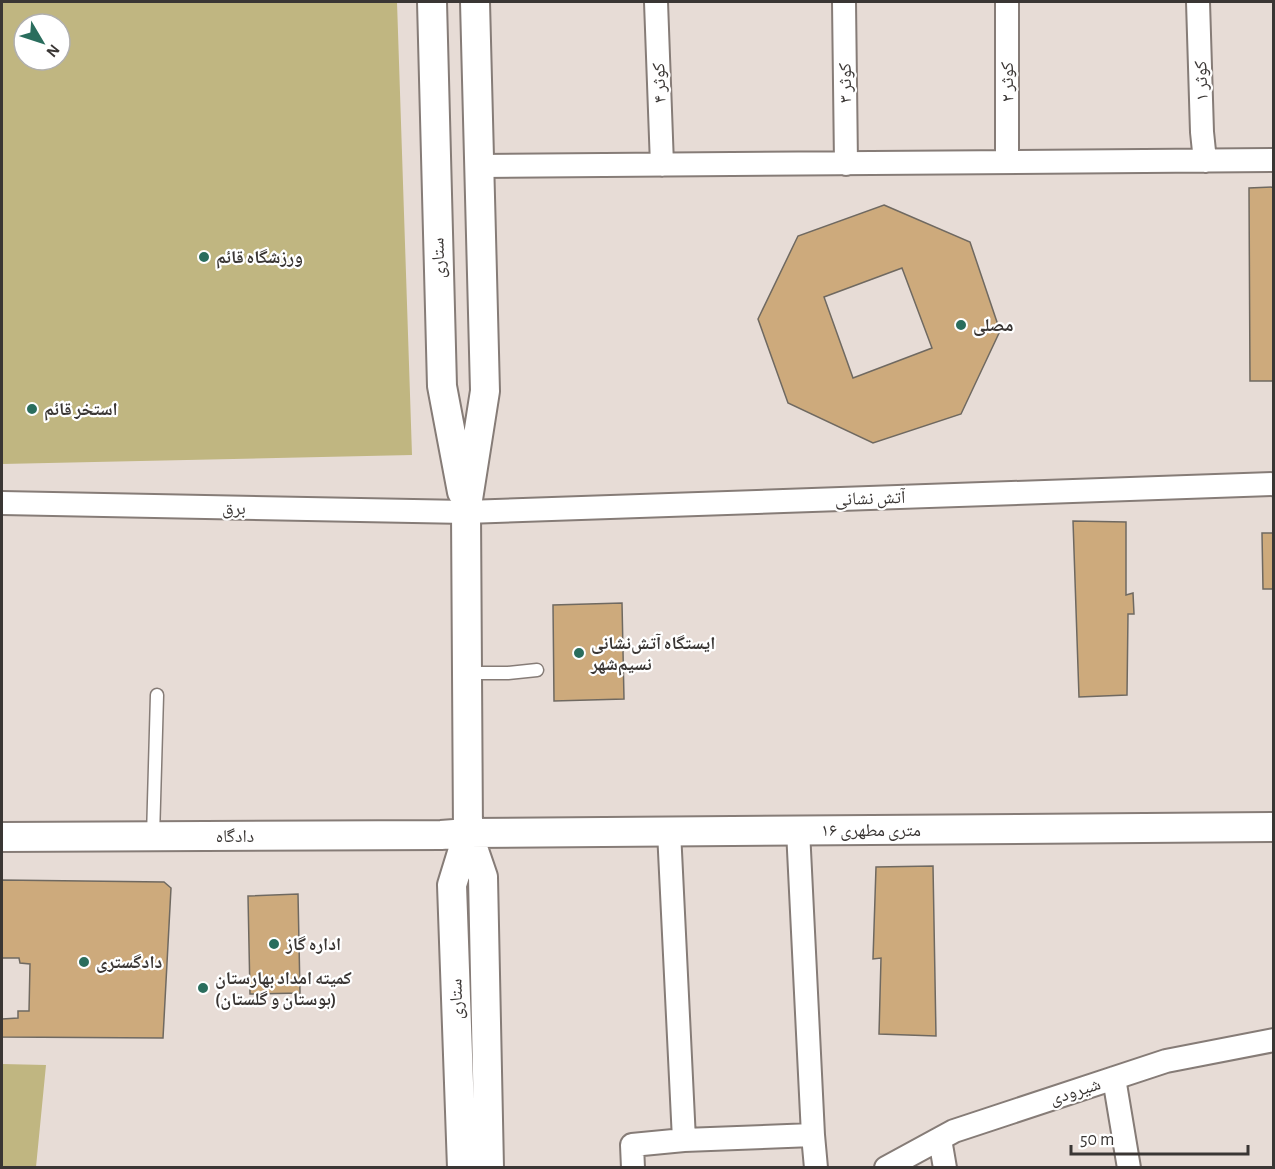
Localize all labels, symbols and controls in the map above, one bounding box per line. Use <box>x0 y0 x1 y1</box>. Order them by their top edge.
north arrow <box>12 12 72 72</box>
text: N <box>43 41 63 60</box>
street label: کوثر ۱ <box>1192 60 1212 101</box>
street label: کوثر ۲ <box>999 61 1017 102</box>
street label: کوثر ۴ <box>650 62 670 103</box>
street label: کوثر ۳ <box>837 62 855 103</box>
street label: ستاری <box>429 237 450 279</box>
place label: ورزشگاه قائم <box>216 248 303 269</box>
marker: ورزشگاه قائم <box>197 250 211 264</box>
place label: مصلی <box>973 317 1014 336</box>
marker: مصلی <box>954 318 968 332</box>
place label: استخر قائم <box>44 401 118 421</box>
marker: استخر قائم <box>25 402 39 416</box>
street label: آتش نشانی <box>834 487 906 510</box>
street label: برق <box>222 500 246 519</box>
place label: ایستگاه آتش‌نشانی نسیم‌شهر <box>590 633 715 676</box>
marker: ایستگاه آتش‌نشانی نسیم‌شهر <box>572 646 586 660</box>
street label: ۱۶ متری مطهری <box>821 822 921 841</box>
street label: دادگاه <box>216 828 254 846</box>
place label: اداره گاز <box>285 935 341 954</box>
marker: اداره گاز <box>267 937 281 951</box>
place label: دادگستری <box>96 953 162 973</box>
marker: دادگستری <box>77 955 91 969</box>
place label: کمیته امداد بهارستان (بوستان و گلستان) <box>215 970 352 1010</box>
street label: ستاری <box>447 978 468 1020</box>
marker: کمیته امداد بهارستان (بوستان و گلستان) <box>196 981 210 995</box>
street label: شیرودی <box>1048 1075 1103 1110</box>
scale bar <box>1071 1118 1248 1156</box>
text: 50 m <box>1080 1131 1114 1149</box>

